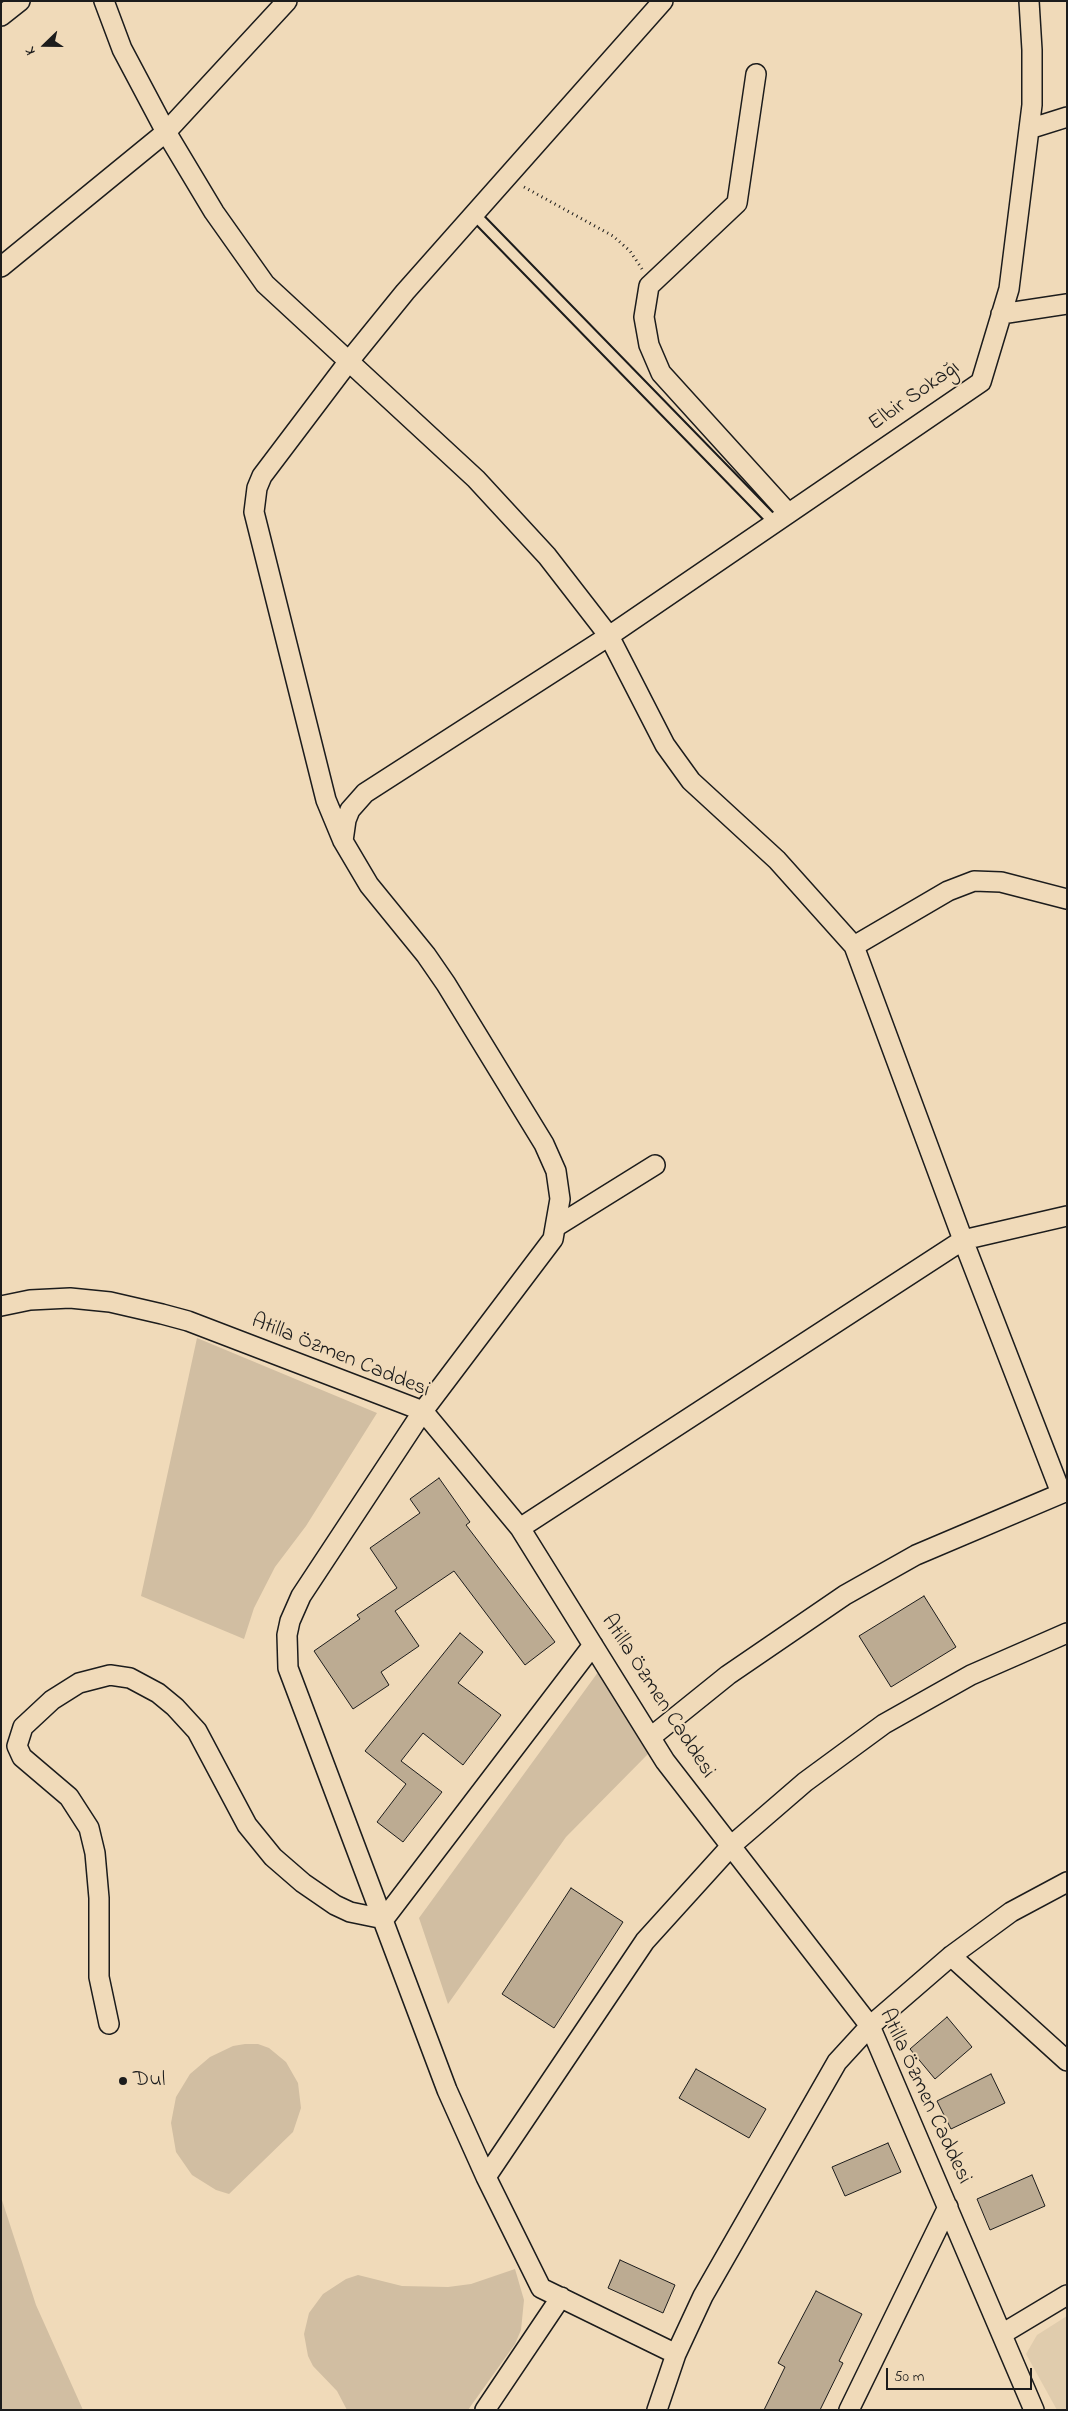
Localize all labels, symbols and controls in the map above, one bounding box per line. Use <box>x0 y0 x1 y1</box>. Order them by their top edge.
north arrow <box>20 20 70 70</box>
text: K <box>20 44 42 58</box>
street label: Elbir Sokağı <box>864 356 966 438</box>
street label: Atilla Özmen Caddesi <box>247 1309 433 1405</box>
street label: Atilla Özmen Caddesi <box>594 1610 720 1784</box>
street label: Atilla Özmen Caddesi <box>872 2005 976 2189</box>
place label: Dul <box>133 2068 165 2094</box>
marker: Dul <box>117 2075 129 2087</box>
scale bar <box>888 2358 1034 2390</box>
text: 50 m <box>894 2366 924 2388</box>

